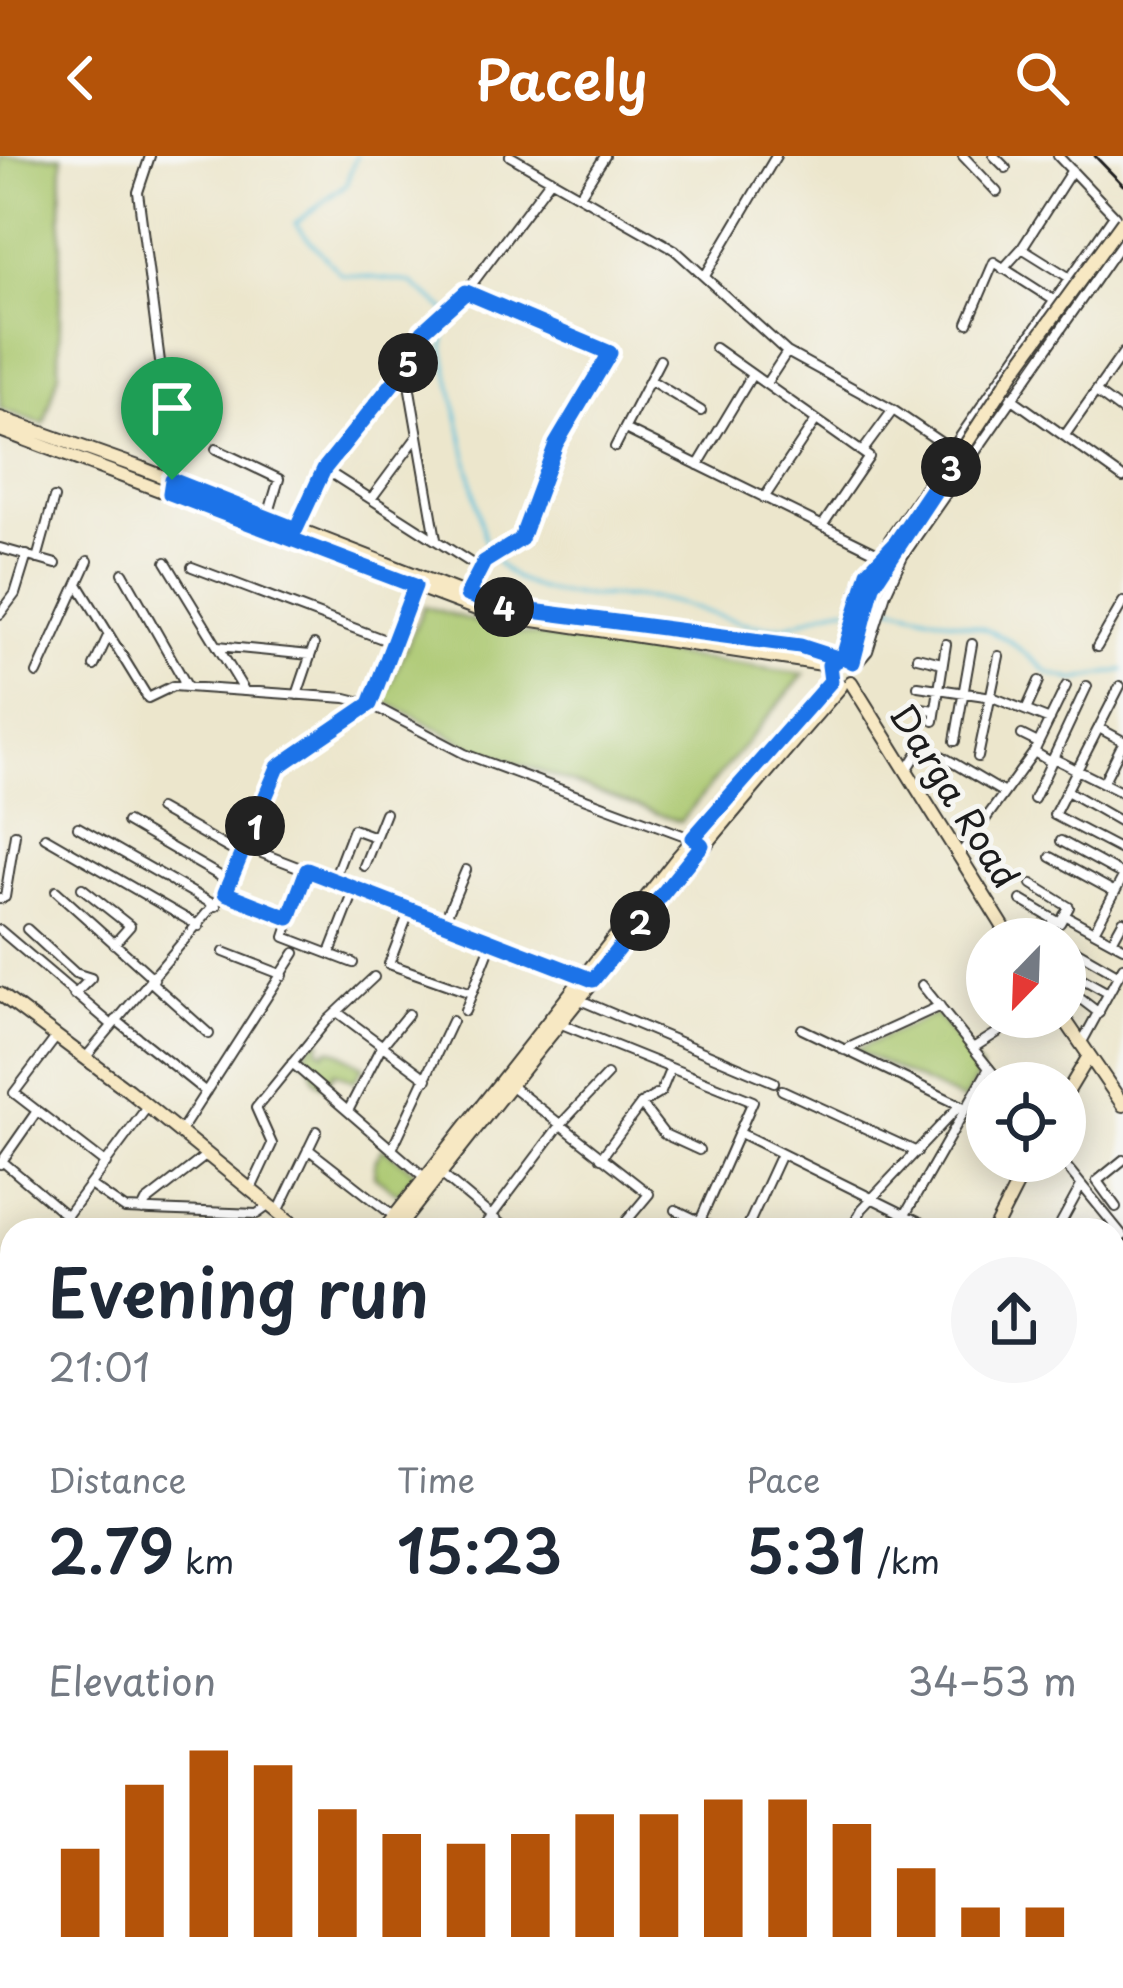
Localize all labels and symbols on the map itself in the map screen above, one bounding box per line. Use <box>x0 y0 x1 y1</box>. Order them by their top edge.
pin: 5 <box>378 333 438 393</box>
pin <box>121 357 223 480</box>
pin: 3 <box>921 437 981 497</box>
pin: 4 <box>474 577 534 637</box>
street label: Darga Road <box>878 692 1034 898</box>
pin: 1 <box>225 796 285 856</box>
pin: 2 <box>610 891 670 951</box>
north arrow <box>966 918 1086 1038</box>

